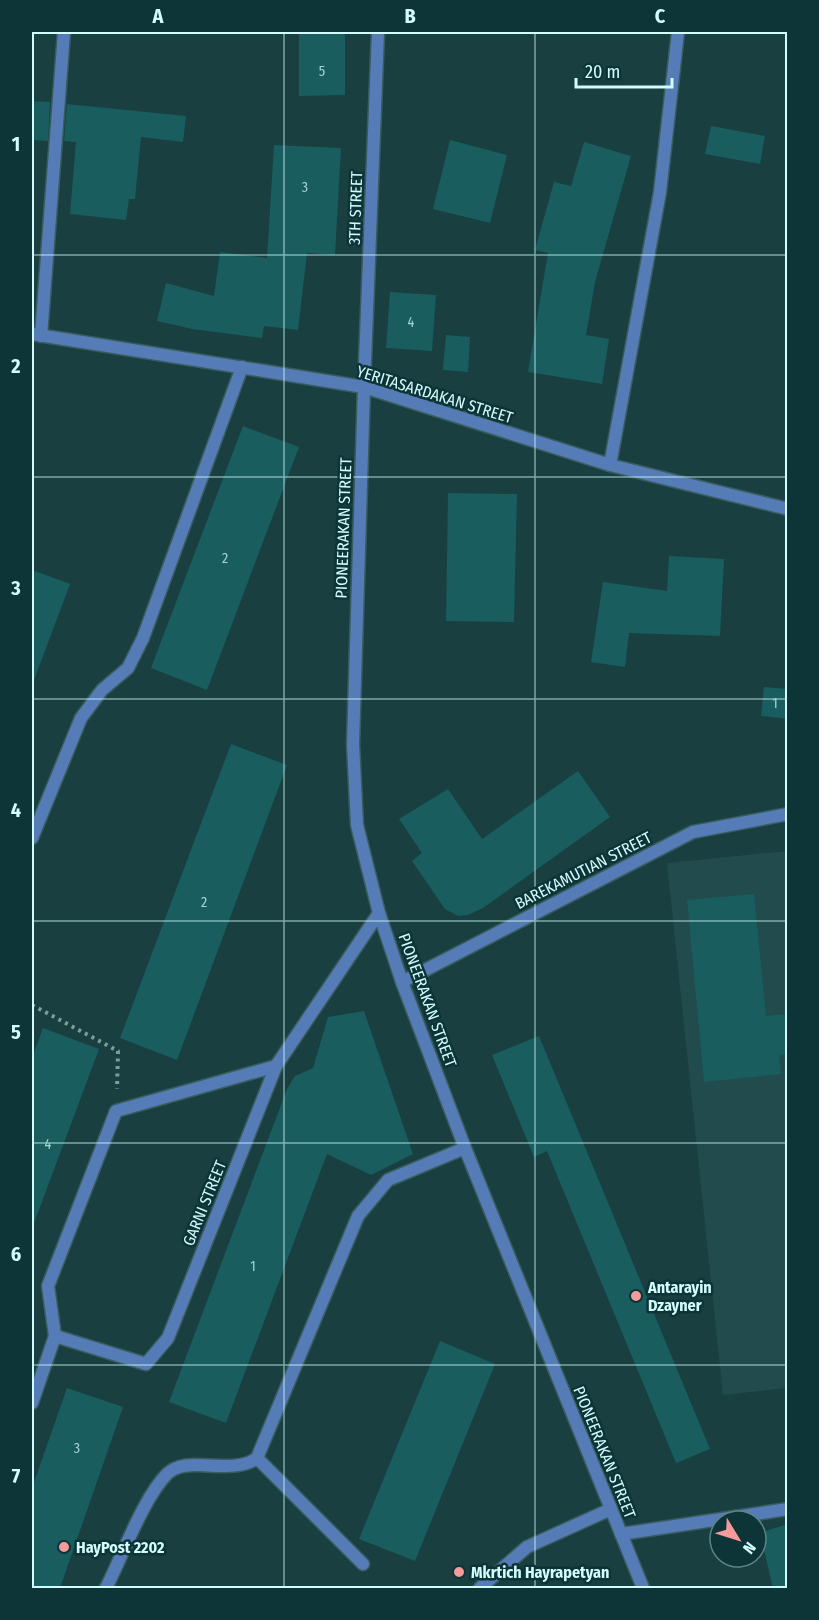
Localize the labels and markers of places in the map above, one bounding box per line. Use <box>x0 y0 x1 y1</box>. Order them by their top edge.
place label: Antarayin Dzayner <box>647 1278 712 1315</box>
marker: Antarayin Dzayner <box>629 1289 643 1303</box>
place label: HayPost 2202 <box>76 1538 165 1557</box>
marker: HayPost 2202 <box>57 1540 71 1554</box>
place label: Mkrtich Hayrapetyan <box>471 1563 609 1582</box>
marker: Mkrtich Hayrapetyan <box>452 1565 466 1579</box>

